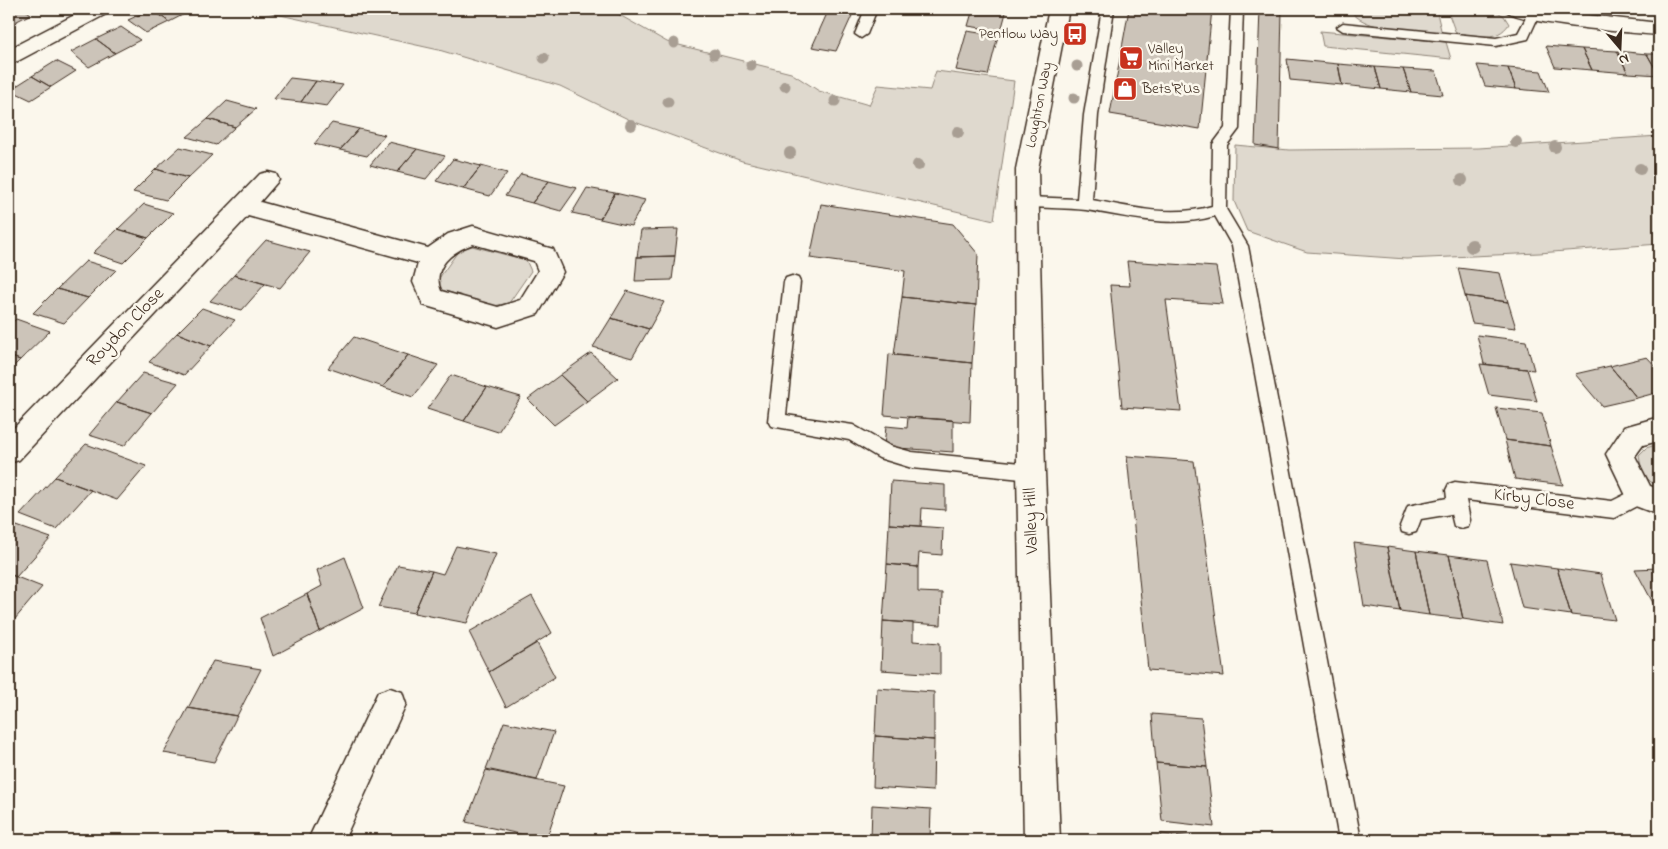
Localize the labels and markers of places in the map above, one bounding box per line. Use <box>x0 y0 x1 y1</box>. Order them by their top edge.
bus stop icon: Pentlow Way <box>1062 21 1088 47</box>
place label: Pentlow Way <box>979 23 1058 46</box>
place label: Valley Mini Market <box>1147 38 1214 77</box>
supermarket icon: Valley Mini Market <box>1118 45 1144 71</box>
shop icon: Bets'R'Us <box>1112 76 1138 102</box>
place label: Bets'R'Us <box>1141 78 1200 100</box>

